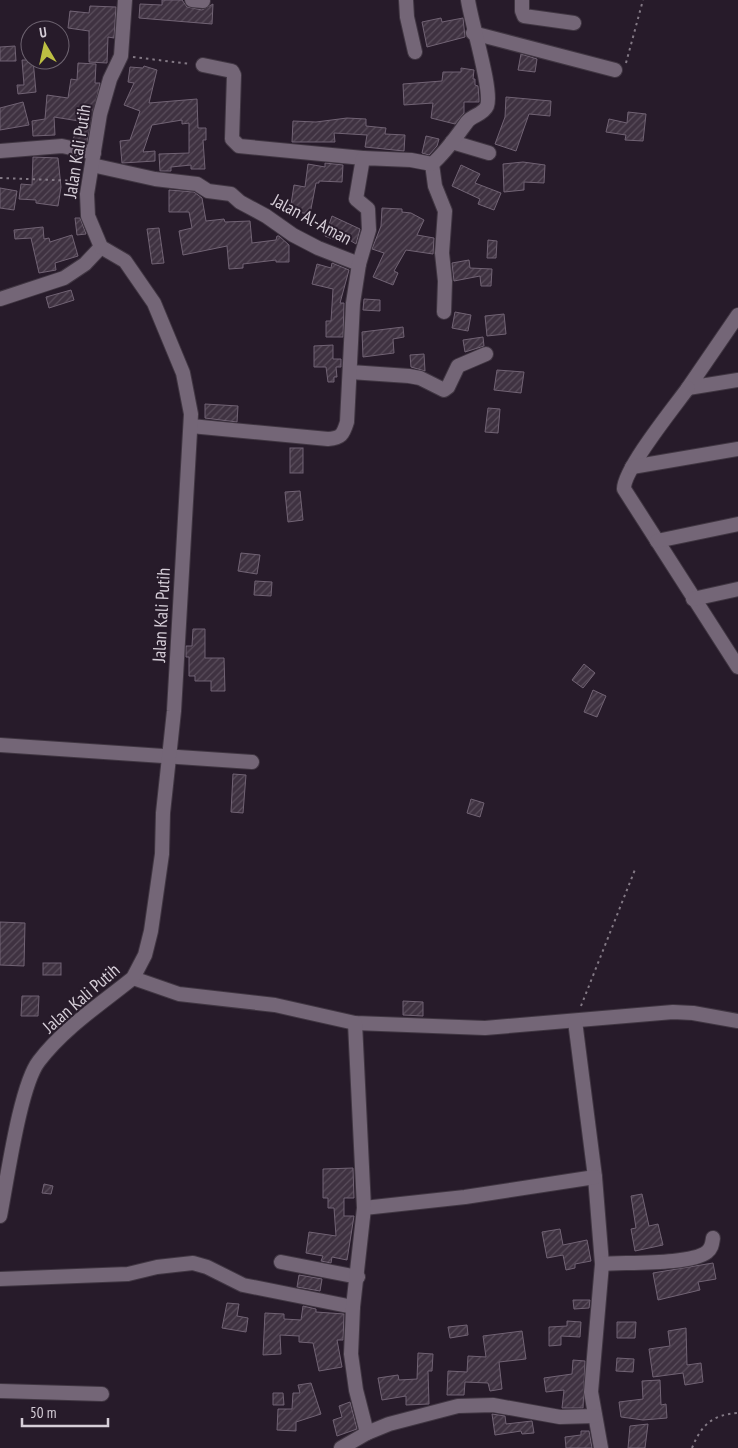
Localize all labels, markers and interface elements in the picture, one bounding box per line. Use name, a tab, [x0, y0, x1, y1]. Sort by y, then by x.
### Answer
north arrow	[20, 20, 70, 70]
text: U	[38, 23, 48, 42]
street label: Jalan Kali Putih	[58, 103, 96, 200]
street label: Jalan Al-Aman	[267, 188, 356, 250]
street label: Jalan Kali Putih	[147, 567, 175, 664]
street label: Jalan Kali Putih	[37, 958, 124, 1038]
scale bar	[22, 1396, 109, 1428]
text: 50 m	[30, 1403, 56, 1422]

